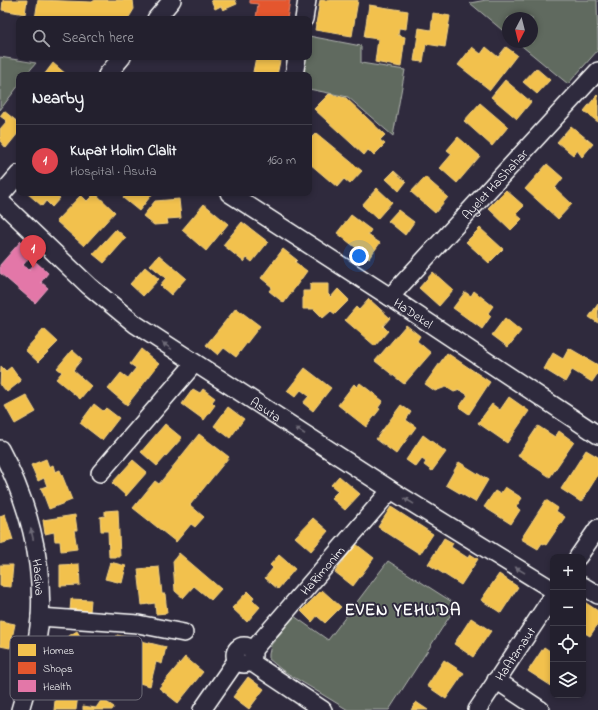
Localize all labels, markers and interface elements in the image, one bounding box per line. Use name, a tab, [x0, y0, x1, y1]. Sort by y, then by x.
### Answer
north arrow	[502, 12, 538, 48]
search box	[16, 16, 312, 60]
icon: search	[30, 27, 52, 49]
text: Search here	[62, 27, 134, 49]
text: Nearby	[32, 86, 84, 111]
text: Kupat Holim Clalit	[70, 140, 177, 162]
street label: Ayelet HaShahar	[458, 144, 534, 224]
text: 1	[43, 151, 47, 170]
text: 160 m	[267, 151, 296, 170]
text: Hospital · Asuta	[70, 162, 157, 181]
pin: 1	[20, 235, 46, 268]
your location	[349, 246, 369, 266]
street label: HaDekel	[389, 294, 436, 334]
one-way arrow	[162, 342, 172, 350]
street label: Asuta	[246, 393, 284, 427]
one-way arrow	[294, 428, 306, 435]
one-way arrow	[404, 498, 415, 505]
one-way arrow	[29, 528, 35, 540]
street label: HaRimonim	[296, 542, 350, 600]
map controls	[550, 554, 586, 698]
button: +	[550, 554, 586, 590]
street label: HaGiva	[26, 558, 49, 596]
one-way arrow	[515, 566, 525, 574]
button: −	[550, 590, 586, 626]
district label: EVEN YEHUDA	[345, 598, 462, 623]
street label: HaAtzmaut	[491, 623, 541, 685]
button: locate	[550, 626, 586, 662]
legend	[10, 636, 142, 700]
text: Homes	[43, 643, 75, 659]
text: Shops	[43, 661, 73, 677]
button: layers	[550, 662, 586, 698]
text: Health	[43, 679, 71, 695]

